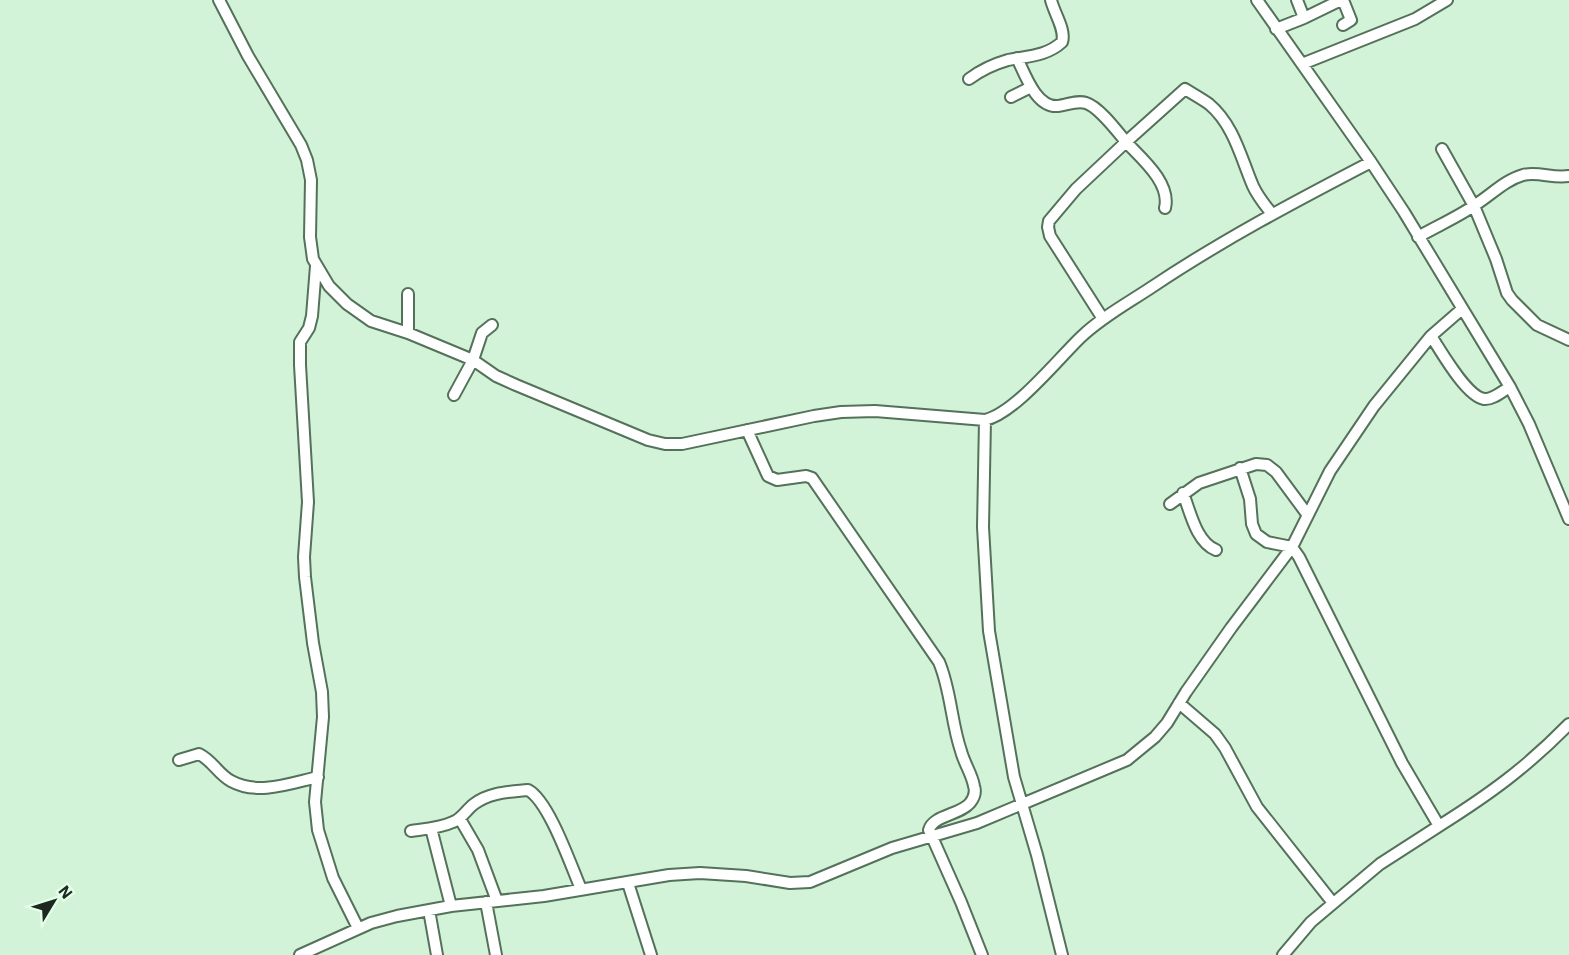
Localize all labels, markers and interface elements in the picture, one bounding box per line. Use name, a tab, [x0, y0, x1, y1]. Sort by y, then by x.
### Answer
north arrow	[24, 871, 84, 931]
text: N	[54, 881, 77, 902]

